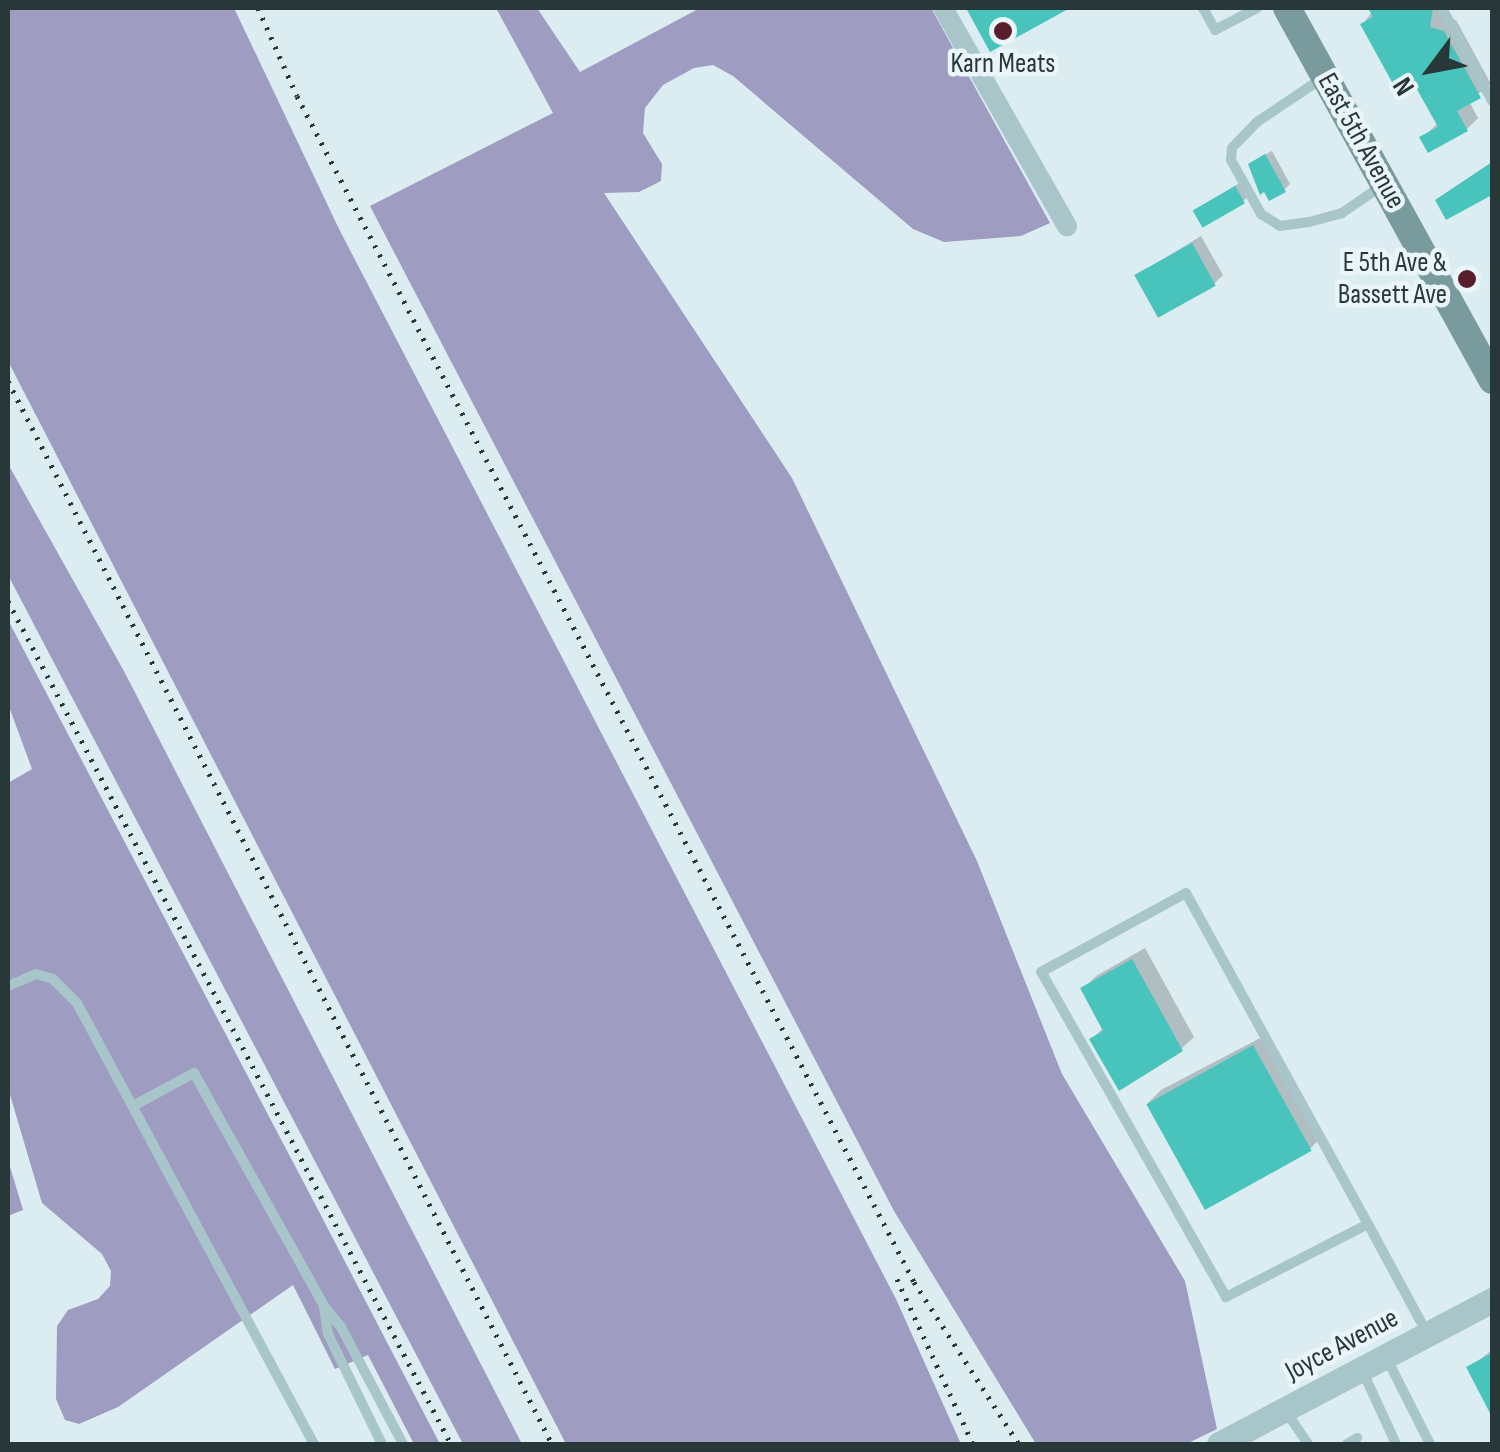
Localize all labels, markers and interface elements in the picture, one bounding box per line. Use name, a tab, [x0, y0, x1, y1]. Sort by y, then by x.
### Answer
marker: Karn Meats	[992, 20, 1014, 42]
north arrow	[1380, 20, 1480, 120]
place label: Karn Meats	[951, 47, 1055, 81]
street label: East 5th Avenue	[1310, 67, 1412, 215]
text: N	[1386, 71, 1422, 101]
place label: E 5th Ave & Bassett Ave	[1338, 246, 1447, 312]
marker: E 5th Ave & Bassett Ave	[1456, 268, 1478, 290]
street label: Joyce Avenue	[1280, 1301, 1404, 1389]

